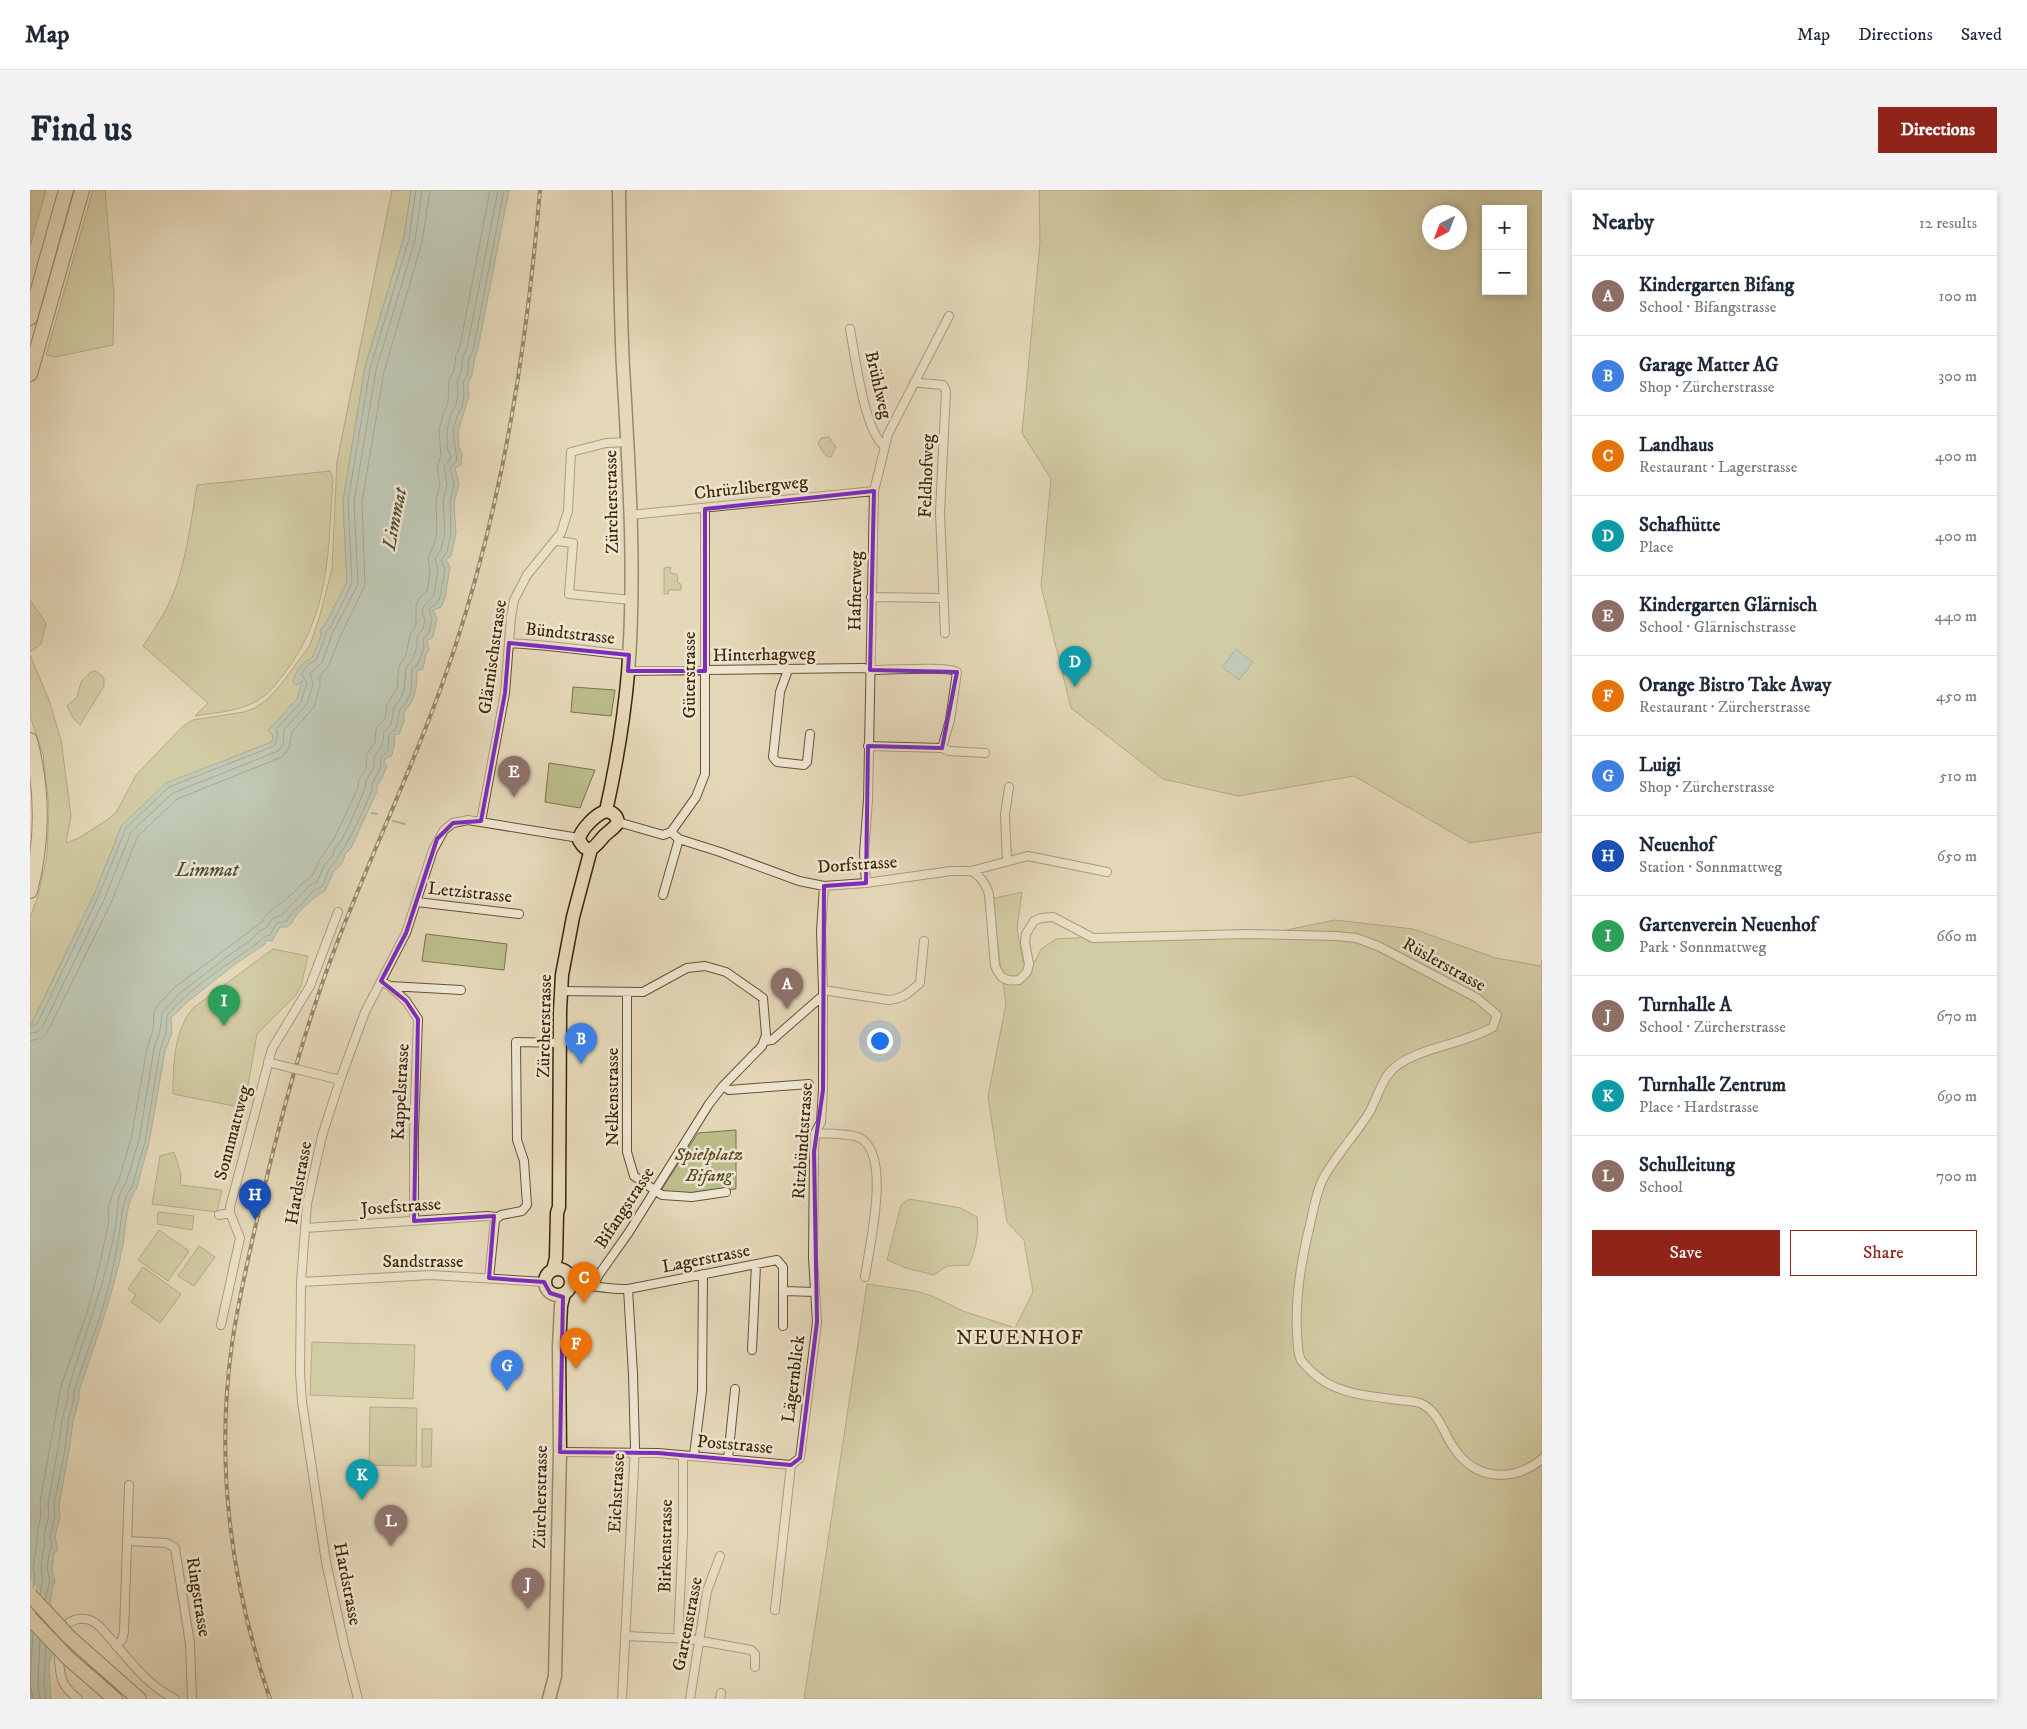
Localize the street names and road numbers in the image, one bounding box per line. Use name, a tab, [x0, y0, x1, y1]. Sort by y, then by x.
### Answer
street label: Brühlweg	[860, 349, 897, 421]
street label: Feldhofweg	[915, 433, 939, 518]
street label: Zürcherstrasse	[600, 450, 624, 554]
street label: Chrüzlibergweg	[693, 471, 809, 505]
street label: Hafnerweg	[844, 551, 868, 631]
street label: Glärnischstrasse	[474, 598, 512, 716]
street label: Bündtstrasse	[524, 618, 616, 650]
street label: Güterstrasse	[679, 632, 701, 718]
street label: Hinterhagweg	[712, 643, 816, 667]
street label: Dorfstrasse	[816, 851, 898, 879]
street label: Letzistrasse	[427, 878, 513, 908]
street label: Rüslerstrasse	[1399, 933, 1489, 997]
street label: Zürcherstrasse	[533, 974, 557, 1078]
street label: Kappelstrasse	[387, 1043, 415, 1141]
street label: Nelkenstrasse	[602, 1048, 624, 1146]
street label: Ritzbündtstrasse	[788, 1082, 818, 1200]
street label: Sonnmattweg	[210, 1083, 256, 1183]
street label: Hardstrasse	[281, 1140, 317, 1226]
street label: Bifangstrasse	[590, 1163, 660, 1253]
street label: Josefstrasse	[358, 1193, 442, 1221]
street label: Lagerstrasse	[660, 1240, 752, 1278]
street label: Sandstrasse	[382, 1251, 464, 1273]
street label: Lägernblick	[778, 1334, 810, 1424]
street label: Poststrasse	[696, 1431, 774, 1459]
street label: Zürcherstrasse	[529, 1445, 553, 1549]
street label: Eichstrasse	[604, 1452, 630, 1534]
street label: Birkenstrasse	[654, 1499, 678, 1593]
street label: Hardstrasse	[328, 1541, 366, 1627]
street label: Ringstrasse	[181, 1556, 215, 1638]
street label: Gartenstrasse	[668, 1575, 708, 1673]

